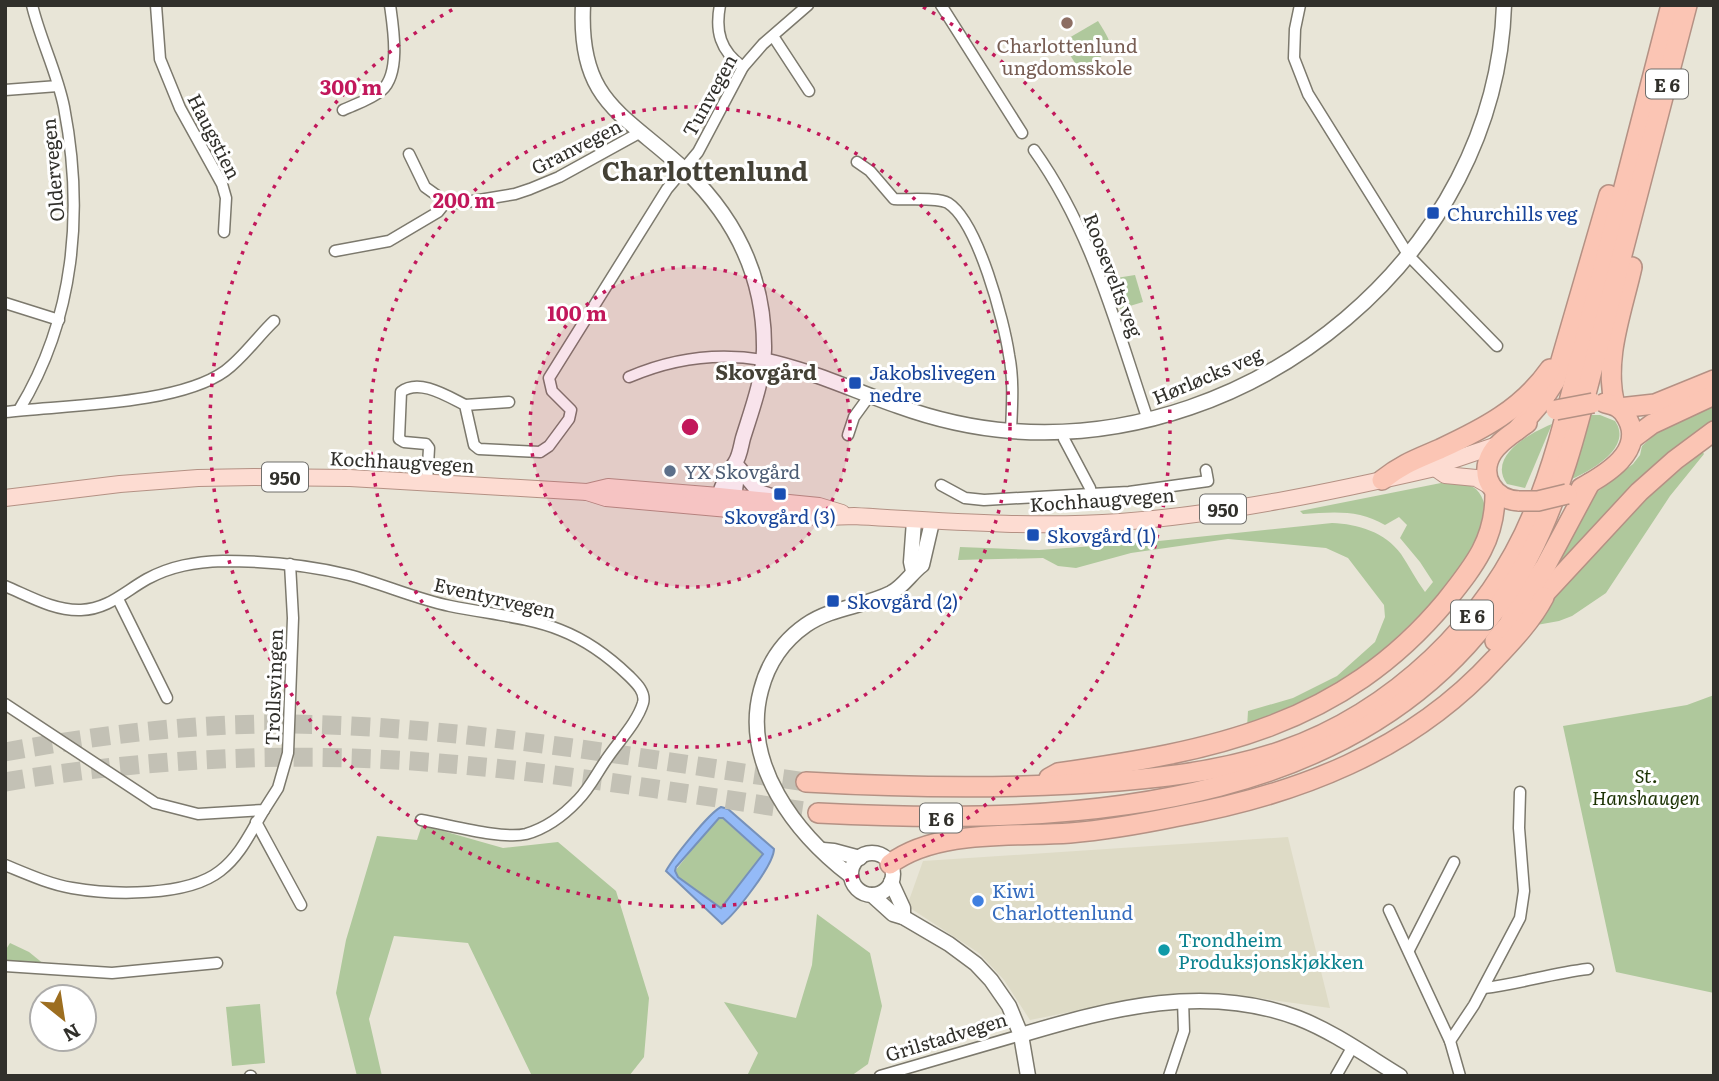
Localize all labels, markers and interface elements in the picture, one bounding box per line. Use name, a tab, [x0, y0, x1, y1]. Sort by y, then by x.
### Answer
marker: Charlottenlund ungdomsskole	[1059, 15, 1075, 31]
place label: Charlottenlund ungdomsskole	[996, 31, 1138, 81]
street label: Tunvegen	[675, 49, 743, 141]
text: 300 m	[320, 70, 382, 101]
road number: E 6	[1646, 70, 1688, 98]
street label: Haugstien	[181, 88, 249, 184]
street label: Granvegen	[526, 111, 626, 181]
street label: Oldervegen	[34, 117, 70, 223]
district label: Charlottenlund	[602, 150, 808, 189]
text: 200 m	[433, 183, 495, 214]
place label: Churchills veg	[1447, 199, 1578, 227]
marker: Churchills veg	[1425, 205, 1441, 221]
street label: Roosevelts veg	[1077, 209, 1151, 341]
text: 100 m	[547, 296, 607, 327]
street label: Hørløcks veg	[1148, 339, 1267, 411]
district label: Skovgård	[715, 355, 817, 386]
place label: Jakobslivegen nedre	[869, 358, 996, 408]
marker: Jakobslivegen nedre	[847, 375, 863, 391]
centre of rings	[678, 415, 702, 439]
street label: Kochhaugvegen	[329, 443, 475, 479]
place label: YX Skovgård	[684, 457, 801, 485]
road number: 950	[262, 462, 308, 491]
marker: YX Skovgård	[662, 463, 678, 479]
street label: Kochhaugvegen	[1029, 480, 1175, 518]
marker: Skovgård (3)	[772, 486, 788, 502]
road number: 950	[1200, 494, 1246, 524]
place label: Skovgård (3)	[724, 502, 836, 530]
place label: Skovgård (1)	[1047, 521, 1157, 549]
marker: Skovgård (1)	[1025, 527, 1041, 543]
street label: Eventyrvegen	[431, 569, 559, 625]
place label: Skovgård (2)	[847, 587, 958, 615]
marker: Skovgård (2)	[825, 593, 841, 609]
road number: E 6	[1451, 600, 1493, 630]
street label: Trollsvingen	[257, 628, 289, 746]
park label: St. Hanshaugen	[1592, 761, 1701, 811]
road number: E 6	[920, 804, 962, 832]
place label: Kiwi Charlottenlund	[992, 876, 1133, 926]
marker: Kiwi Charlottenlund	[970, 893, 986, 909]
place label: Trondheim Produksjonskjøkken	[1178, 925, 1364, 975]
marker: Trondheim Produksjonskjøkken	[1156, 942, 1172, 958]
north arrow	[28, 983, 98, 1053]
street label: Grilstadvegen	[882, 1004, 1010, 1068]
text: N	[58, 1017, 86, 1050]

